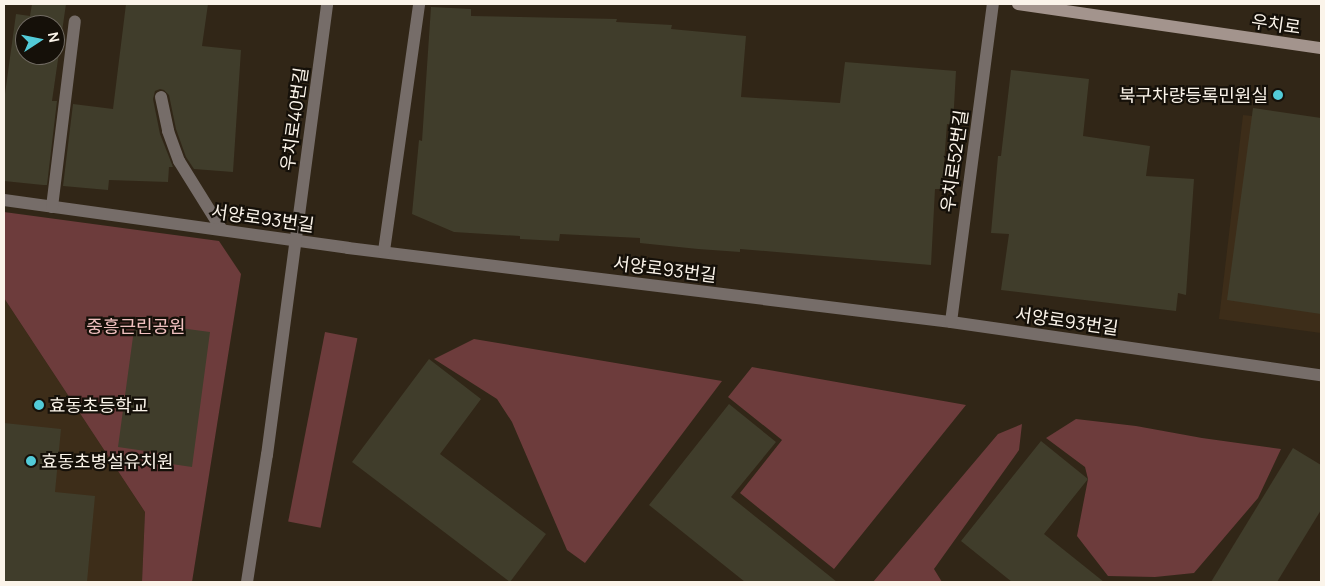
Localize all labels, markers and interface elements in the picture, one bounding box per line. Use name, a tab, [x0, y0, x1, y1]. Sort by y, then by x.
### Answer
street label: 우치로	[1250, 10, 1302, 38]
north arrow	[15, 15, 65, 65]
text: N	[44, 30, 65, 44]
street label: 우치로40번길	[276, 66, 312, 172]
place label: 북구차량등록민원실	[1119, 84, 1268, 106]
marker: 북구차량등록민원실	[1272, 89, 1284, 101]
street label: 우치로52번길	[936, 109, 972, 213]
street label: 서양로93번길	[210, 200, 316, 236]
street label: 서양로93번길	[612, 252, 718, 286]
street label: 서양로93번길	[1014, 303, 1120, 339]
park label: 중흥근린공원	[86, 315, 186, 337]
place label: 효동초등학교	[49, 394, 148, 416]
marker: 효동초등학교	[33, 399, 45, 411]
place label: 효동초병설유치원	[41, 450, 173, 472]
marker: 효동초병설유치원	[25, 455, 37, 467]

